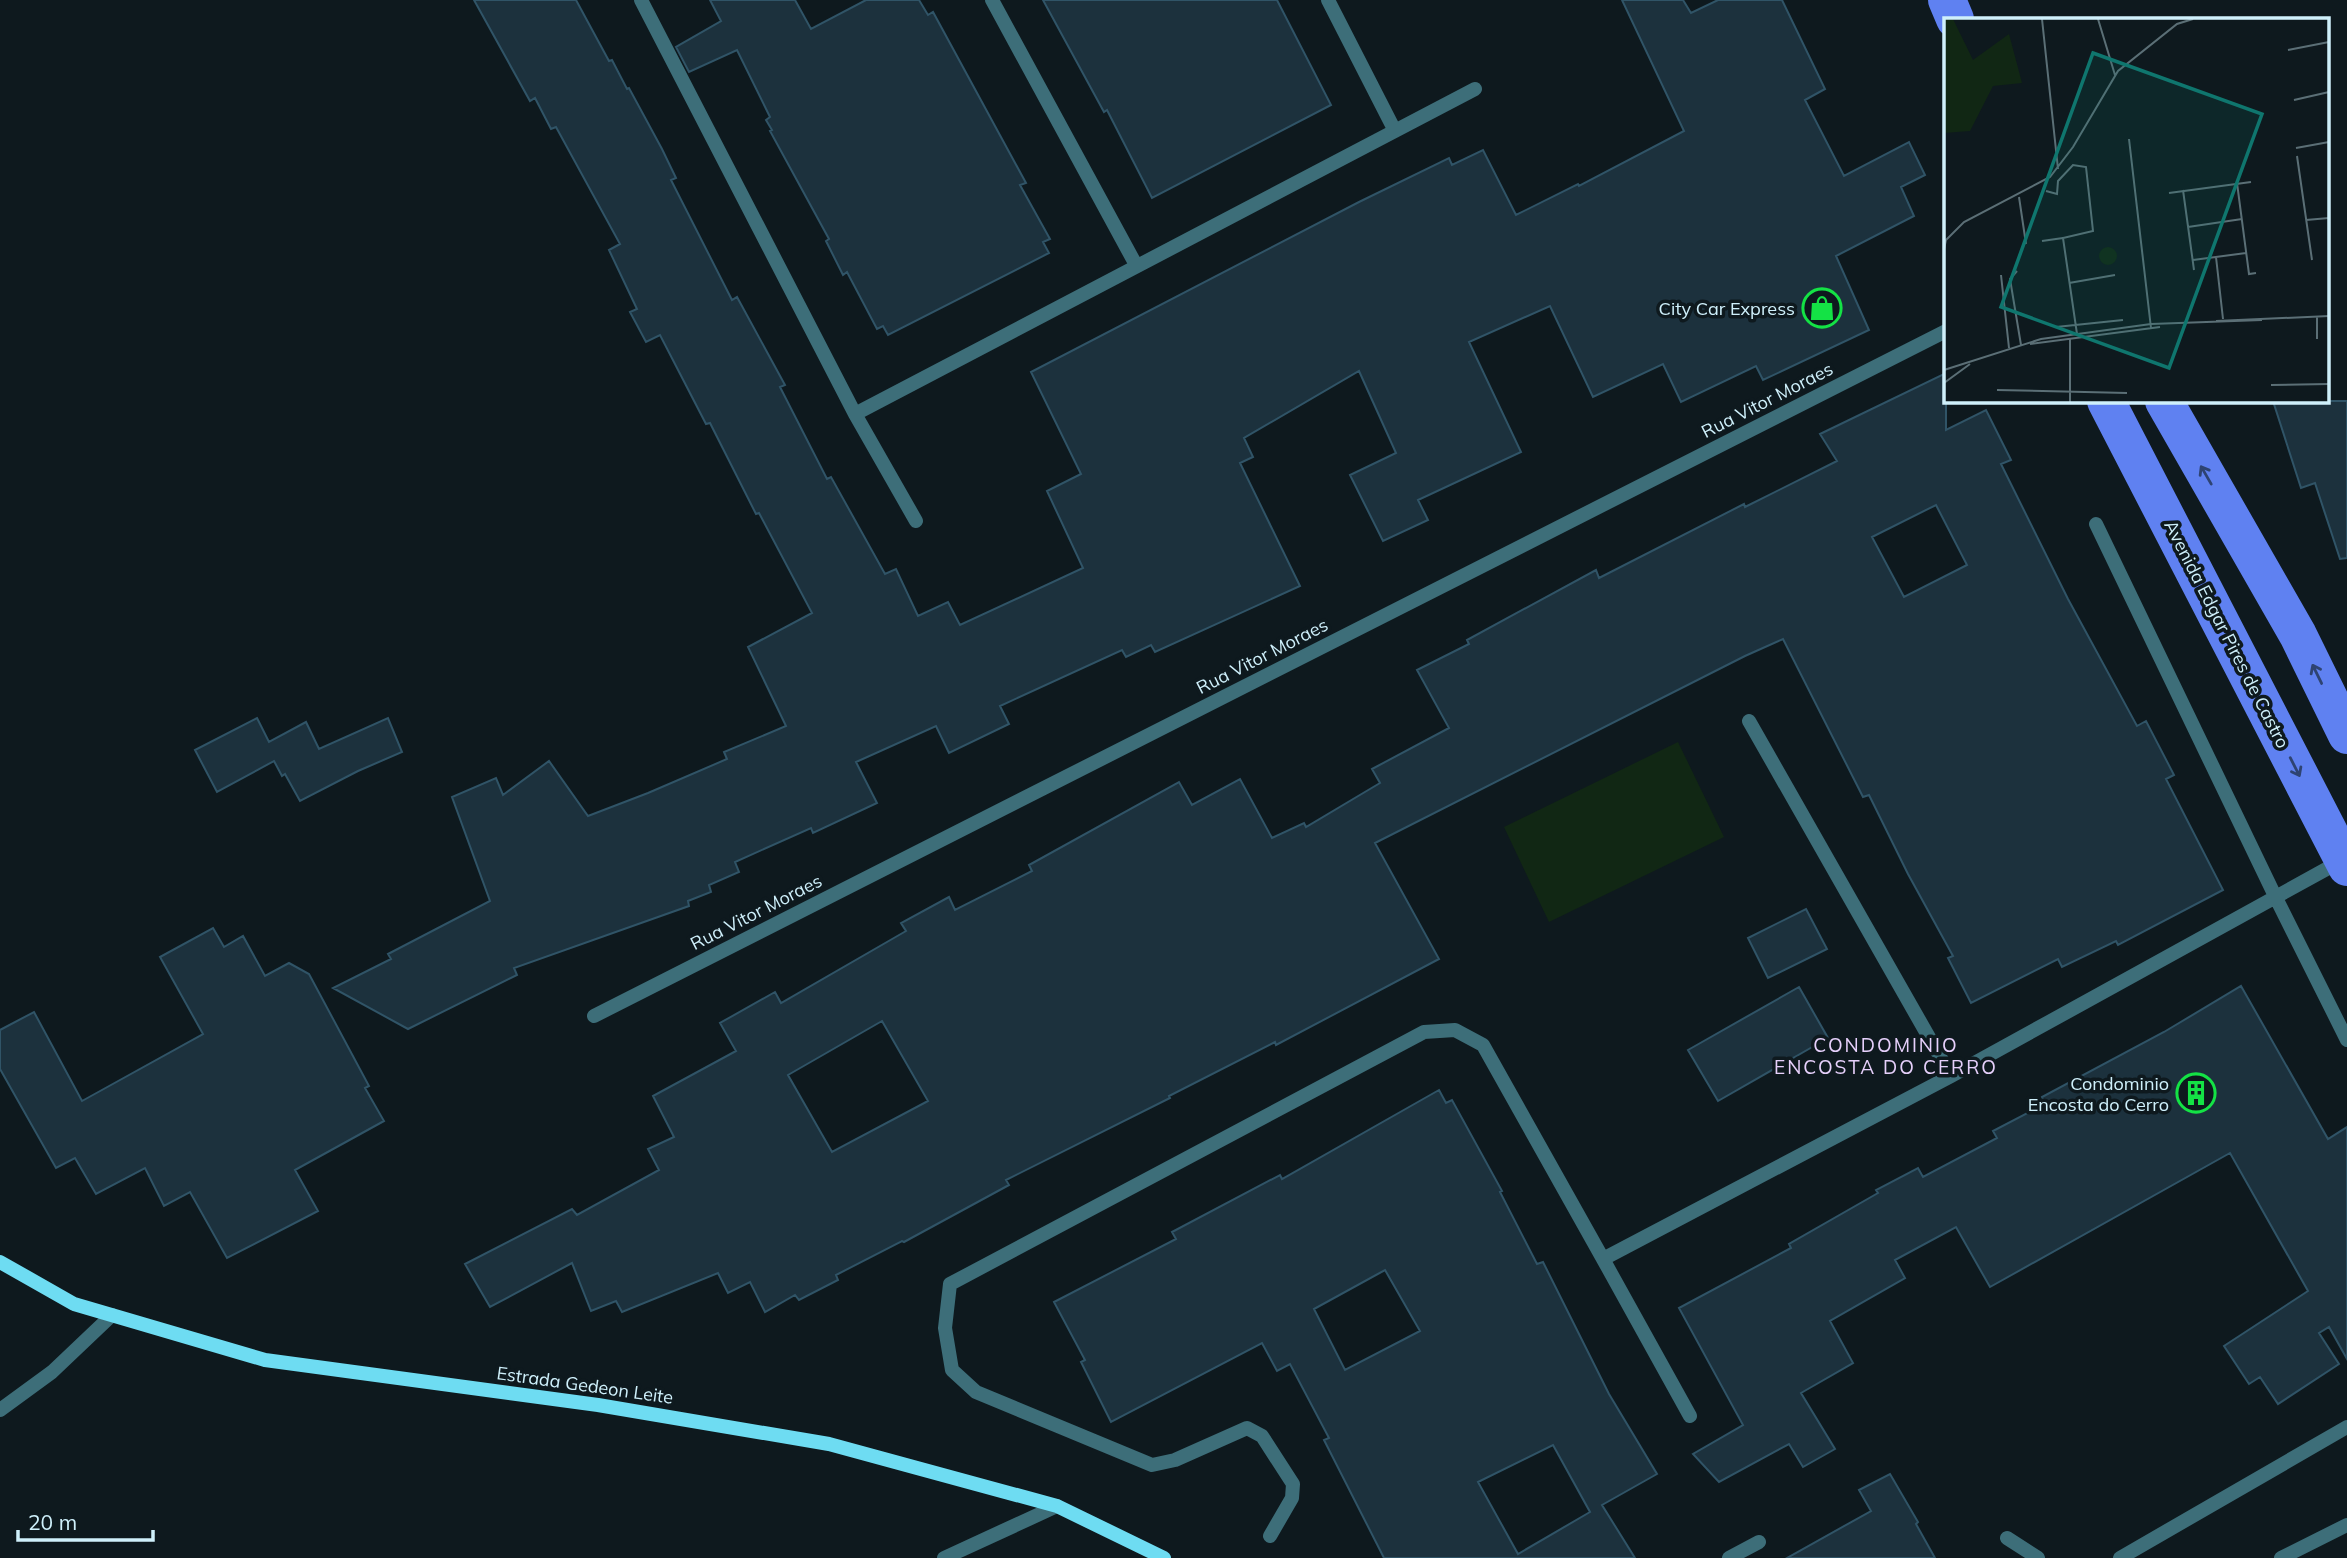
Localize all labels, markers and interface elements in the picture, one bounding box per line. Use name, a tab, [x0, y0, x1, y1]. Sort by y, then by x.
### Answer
inset map	[1944, 18, 2330, 402]
shop icon: City Car Express	[1801, 287, 1843, 329]
place label: City Car Express	[1659, 297, 1795, 320]
street label: Rua Vitor Moraes	[1697, 357, 1837, 443]
one-way arrow	[2199, 465, 2212, 486]
street label: Avenida Edgar Pires de Castro	[2159, 516, 2295, 752]
street label: Rua Vitor Moraes	[1192, 613, 1332, 699]
one-way arrow	[2309, 664, 2323, 685]
one-way arrow	[2289, 756, 2303, 777]
street label: Rua Vitor Moraes	[686, 869, 826, 955]
district label: CONDOMINIO ENCOSTA DO CERRO	[1774, 1033, 1998, 1079]
place label: Condominio Encosta do Cerro	[2028, 1072, 2169, 1116]
building icon: Condominio Encosta do Cerro	[2175, 1072, 2217, 1114]
street label: Estrada Gedeon Leite	[495, 1361, 675, 1409]
scale bar	[18, 1498, 152, 1542]
text: 20 m	[28, 1509, 77, 1535]

